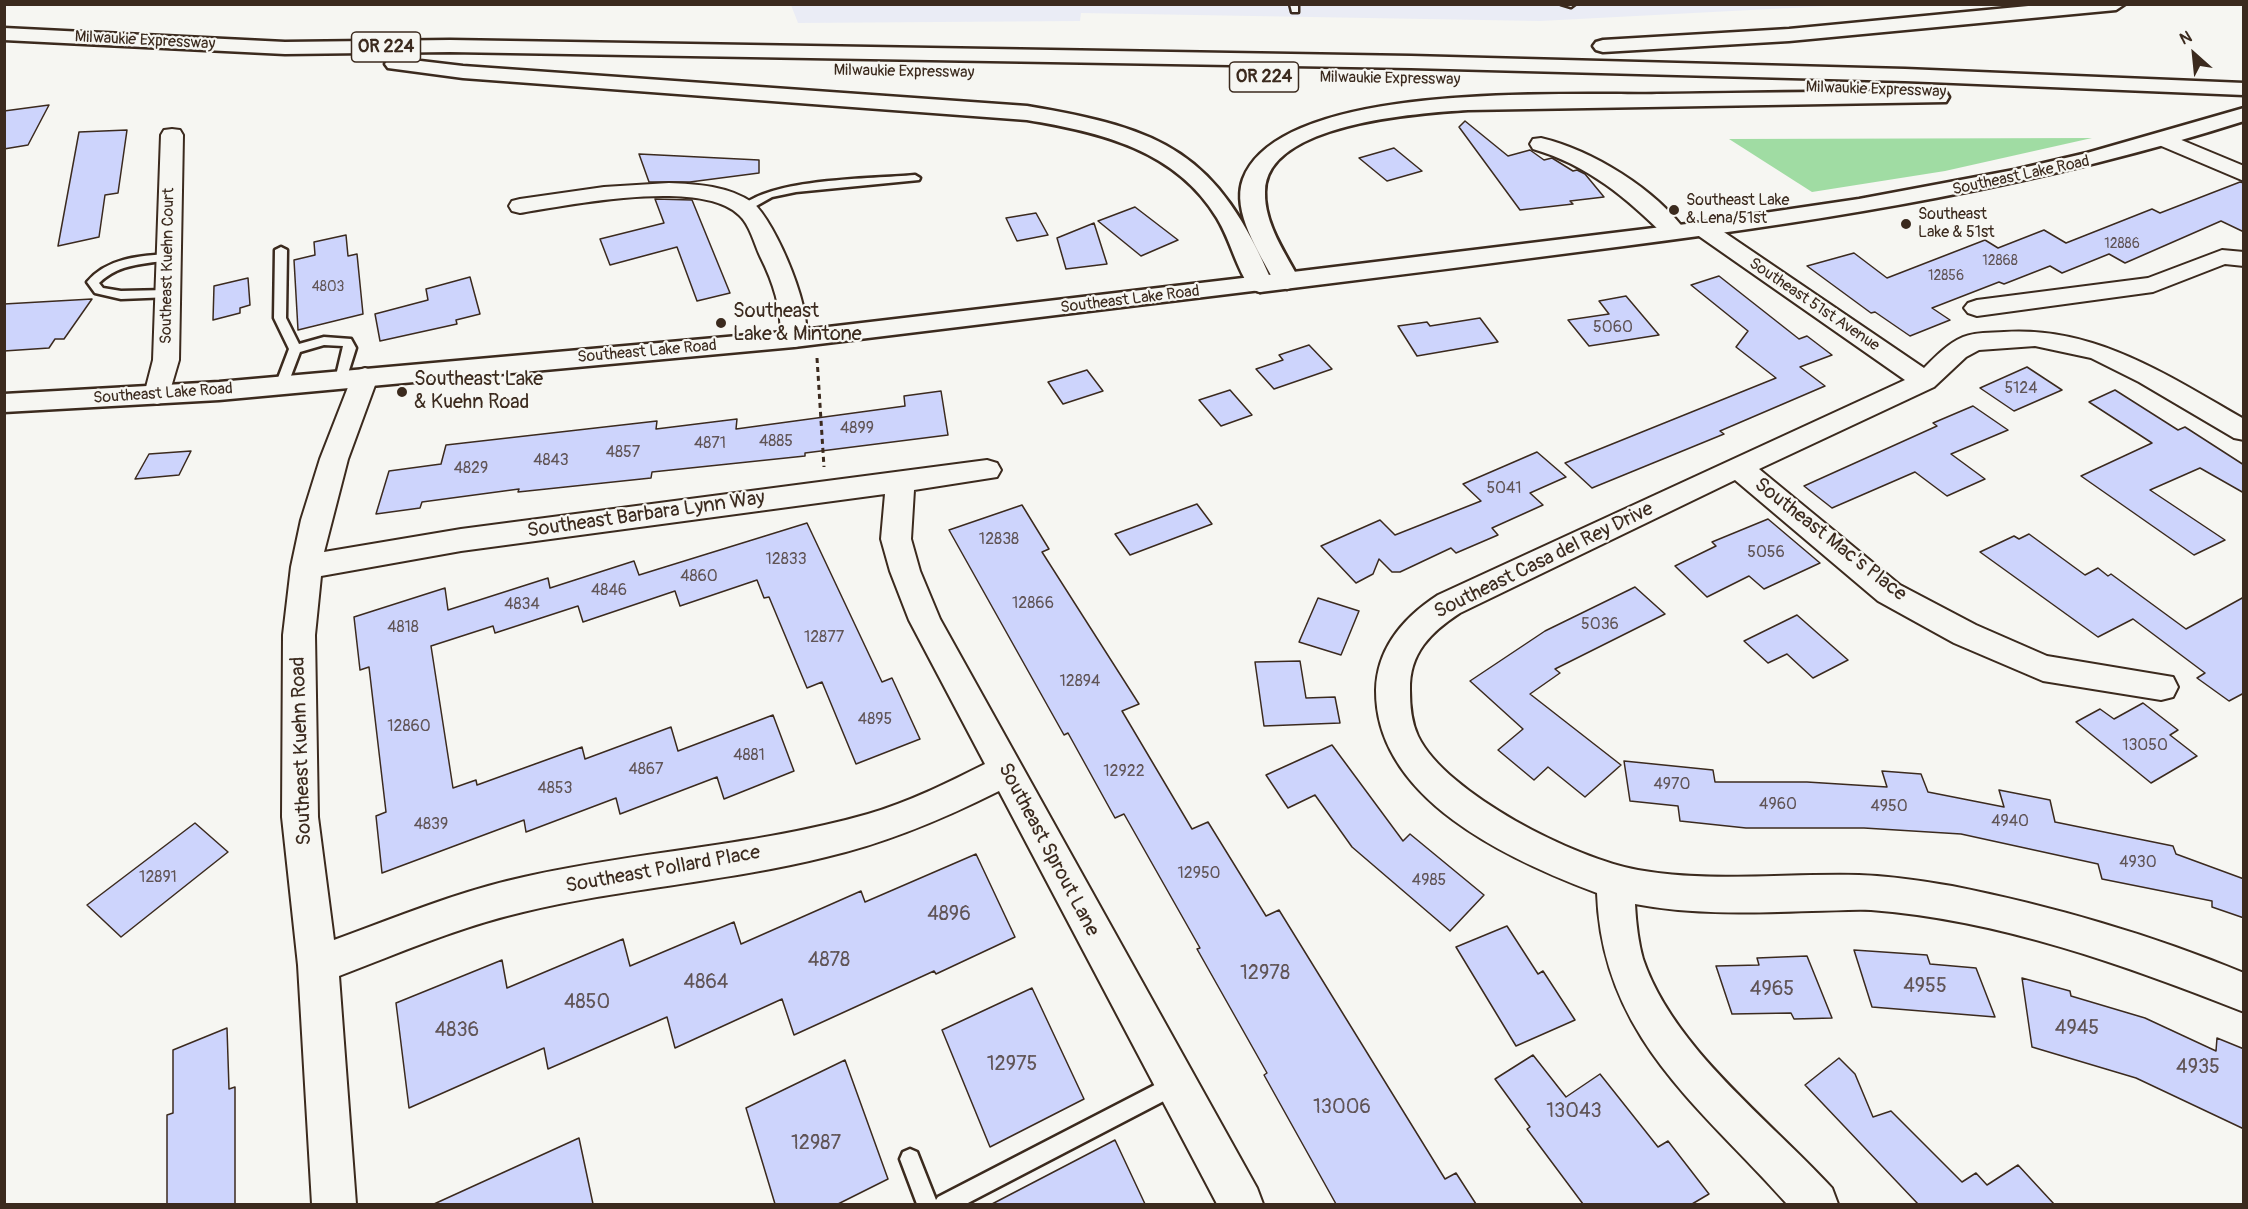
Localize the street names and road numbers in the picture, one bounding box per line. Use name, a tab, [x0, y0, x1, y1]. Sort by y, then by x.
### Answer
street label: Milwaukie Expressway	[74, 28, 216, 54]
road number: OR 224	[352, 32, 420, 62]
street label: Milwaukie Expressway	[833, 61, 975, 83]
road number: OR 224	[1230, 62, 1298, 92]
street label: Milwaukie Expressway	[1319, 68, 1461, 90]
street label: Milwaukie Expressway	[1805, 78, 1947, 102]
street label: Southeast Lake Road	[1951, 152, 2091, 200]
street label: Southeast Kuehn Court	[157, 188, 179, 344]
street label: Southeast 51st Avenue	[1745, 254, 1883, 356]
street label: Southeast Lake Road	[1059, 282, 1201, 318]
street label: Southeast Lake Road	[576, 336, 718, 368]
street label: Southeast Lake Road	[93, 380, 233, 408]
street label: Southeast Mac's Place	[1749, 473, 1911, 607]
street label: Southeast Barbara Lynn Way	[526, 486, 766, 544]
street label: Southeast Casa del Rey Drive	[1431, 497, 1657, 625]
street label: Southeast Kuehn Road	[287, 656, 317, 846]
street label: Southeast Sprout Lane	[992, 759, 1104, 941]
street label: Southeast Pollard Place	[564, 841, 762, 899]

